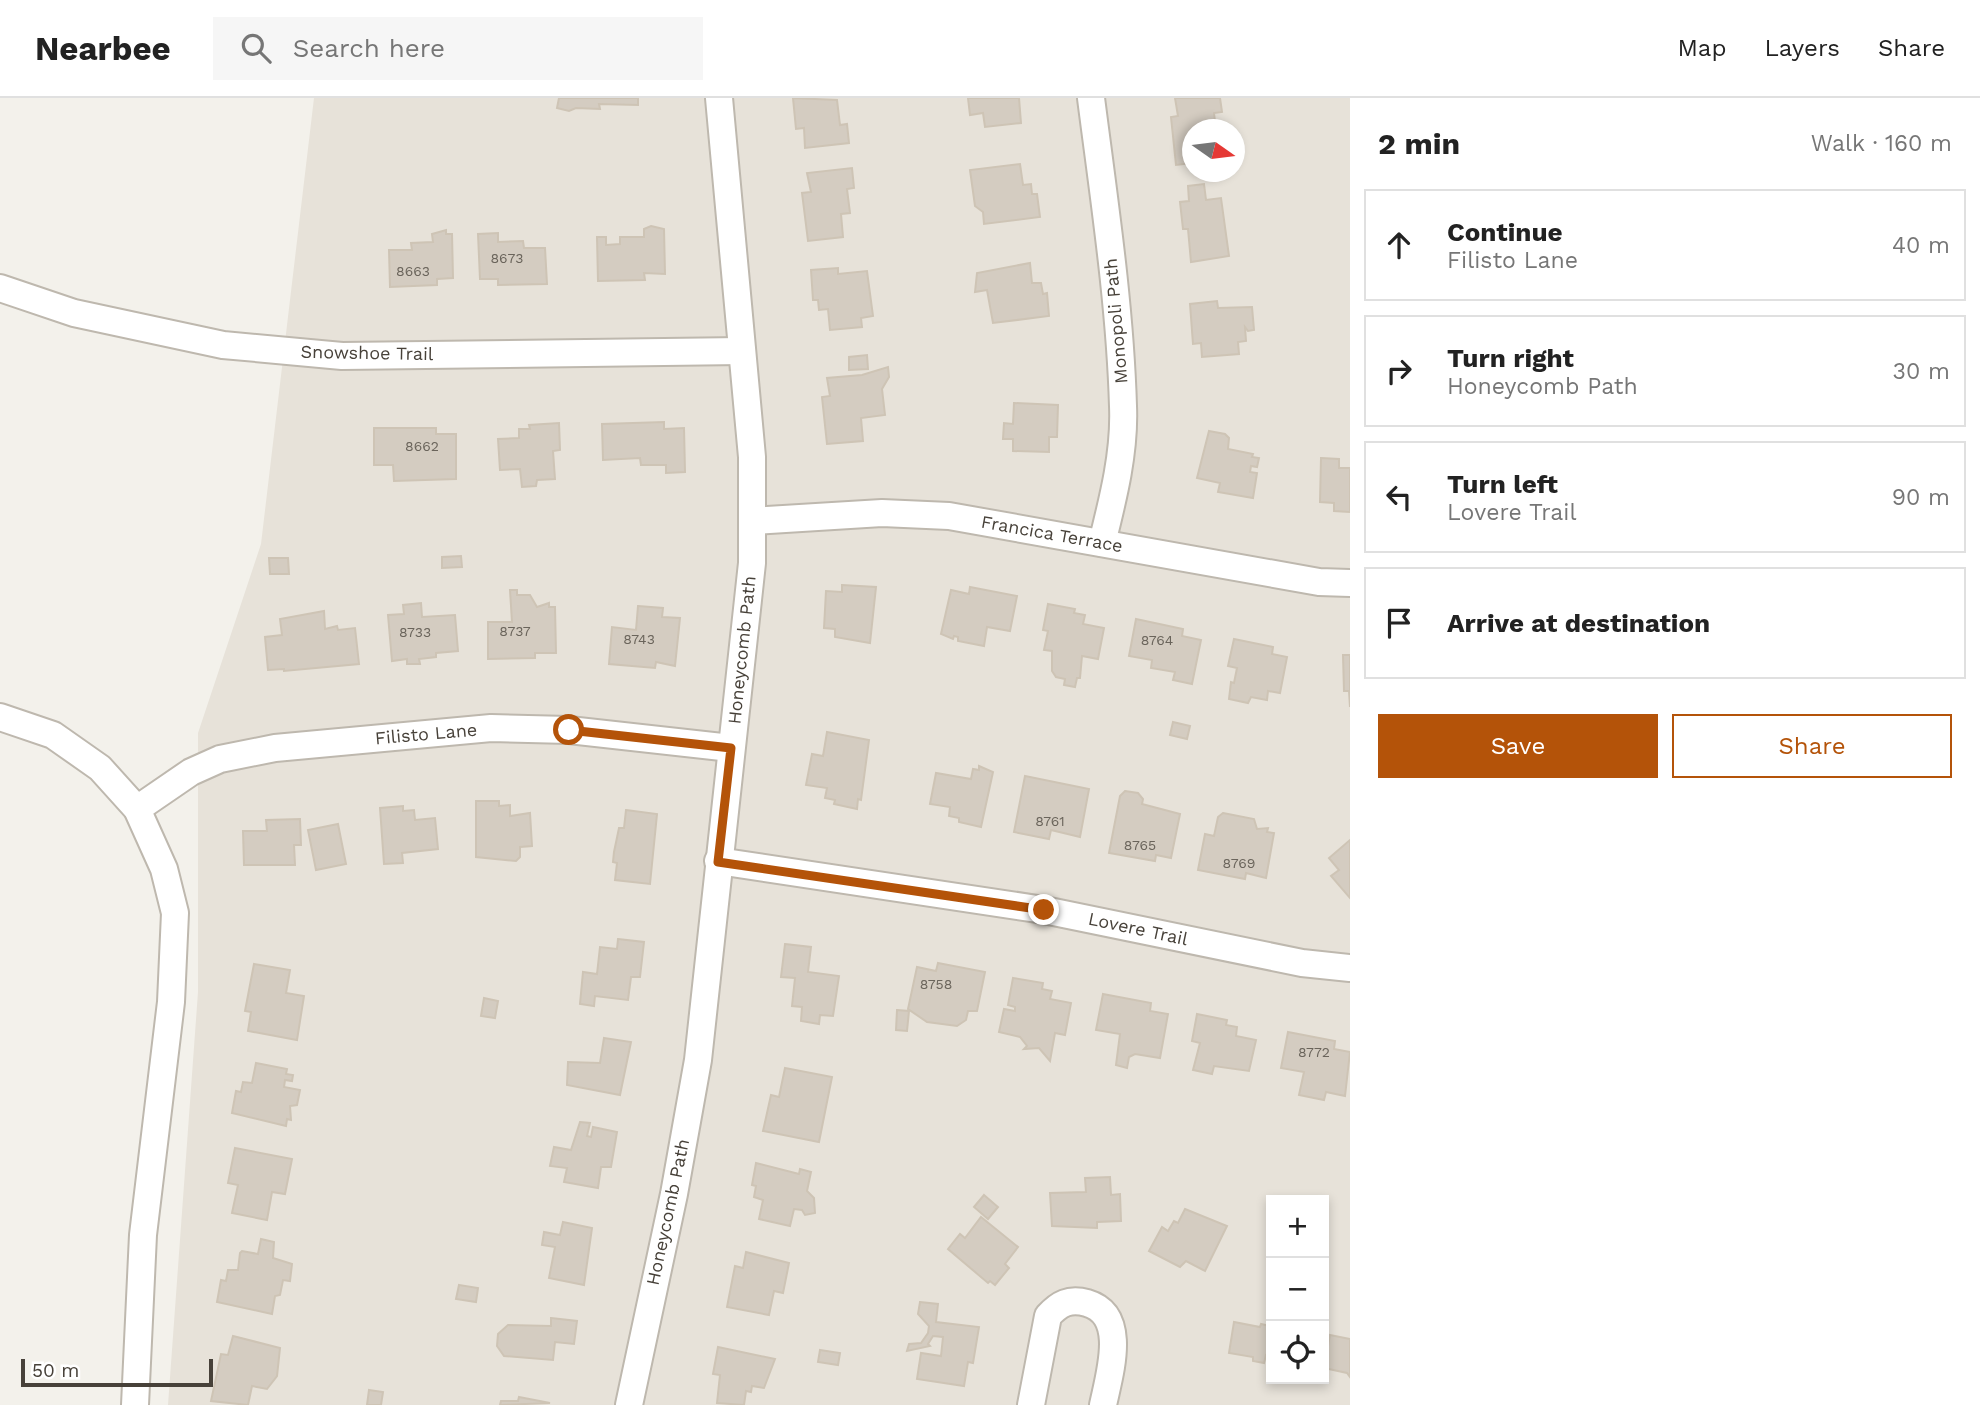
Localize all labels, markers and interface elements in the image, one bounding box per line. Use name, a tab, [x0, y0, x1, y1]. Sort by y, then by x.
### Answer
search box	[213, 17, 703, 80]
text: Nearbee	[35, 29, 171, 68]
icon: search	[237, 29, 275, 67]
text: Search here	[293, 33, 445, 63]
text: Map	[1678, 34, 1726, 62]
text: Layers	[1764, 34, 1840, 62]
text: Share	[1878, 34, 1945, 62]
north arrow	[1182, 119, 1245, 182]
text: 2 min	[1378, 126, 1460, 161]
text: Walk · 160 m	[1811, 130, 1952, 157]
text: Continue	[1447, 217, 1563, 247]
icon: ahead	[1380, 226, 1418, 264]
text: 40 m	[1892, 232, 1950, 259]
text: Filisto Lane	[1447, 247, 1578, 274]
house number: 8673	[490, 250, 524, 266]
street label: Monopoli Path	[1100, 257, 1131, 385]
house number: 8663	[396, 263, 430, 279]
street label: Snowshoe Trail	[301, 341, 434, 364]
text: Turn right	[1447, 343, 1574, 373]
icon: right	[1380, 352, 1418, 390]
text: 30 m	[1893, 358, 1950, 385]
text: Honeycomb Path	[1447, 373, 1638, 400]
house number: 8662	[405, 438, 439, 454]
text: Turn left	[1447, 469, 1558, 499]
icon: left	[1380, 478, 1418, 516]
text: 90 m	[1892, 484, 1950, 511]
text: Lovere Trail	[1447, 499, 1577, 526]
street label: Francica Terrace	[980, 511, 1125, 556]
street label: Honeycomb Path	[723, 575, 760, 725]
icon: arrive	[1380, 604, 1418, 642]
text: Arrive at destination	[1447, 608, 1710, 638]
house number: 8737	[499, 623, 531, 639]
house number: 8733	[399, 624, 431, 640]
house number: 8743	[623, 631, 655, 647]
house number: 8764	[1141, 632, 1173, 648]
route start	[553, 714, 584, 745]
button: Save	[1378, 714, 1658, 778]
button: Share	[1672, 714, 1952, 778]
street label: Filisto Lane	[374, 719, 478, 748]
house number: 8761	[1035, 813, 1065, 829]
house number: 8765	[1124, 837, 1156, 853]
house number: 8769	[1223, 855, 1255, 871]
route end	[1028, 894, 1059, 925]
street label: Lovere Trail	[1086, 908, 1190, 949]
house number: 8758	[920, 976, 952, 992]
house number: 8772	[1298, 1044, 1330, 1060]
street label: Honeycomb Path	[642, 1137, 693, 1287]
map controls	[1266, 1195, 1329, 1384]
button: +	[1266, 1195, 1329, 1258]
button: −	[1266, 1258, 1329, 1321]
button: locate	[1266, 1321, 1329, 1384]
scale bar	[21, 1356, 214, 1388]
text: 50 m	[32, 1359, 79, 1382]

